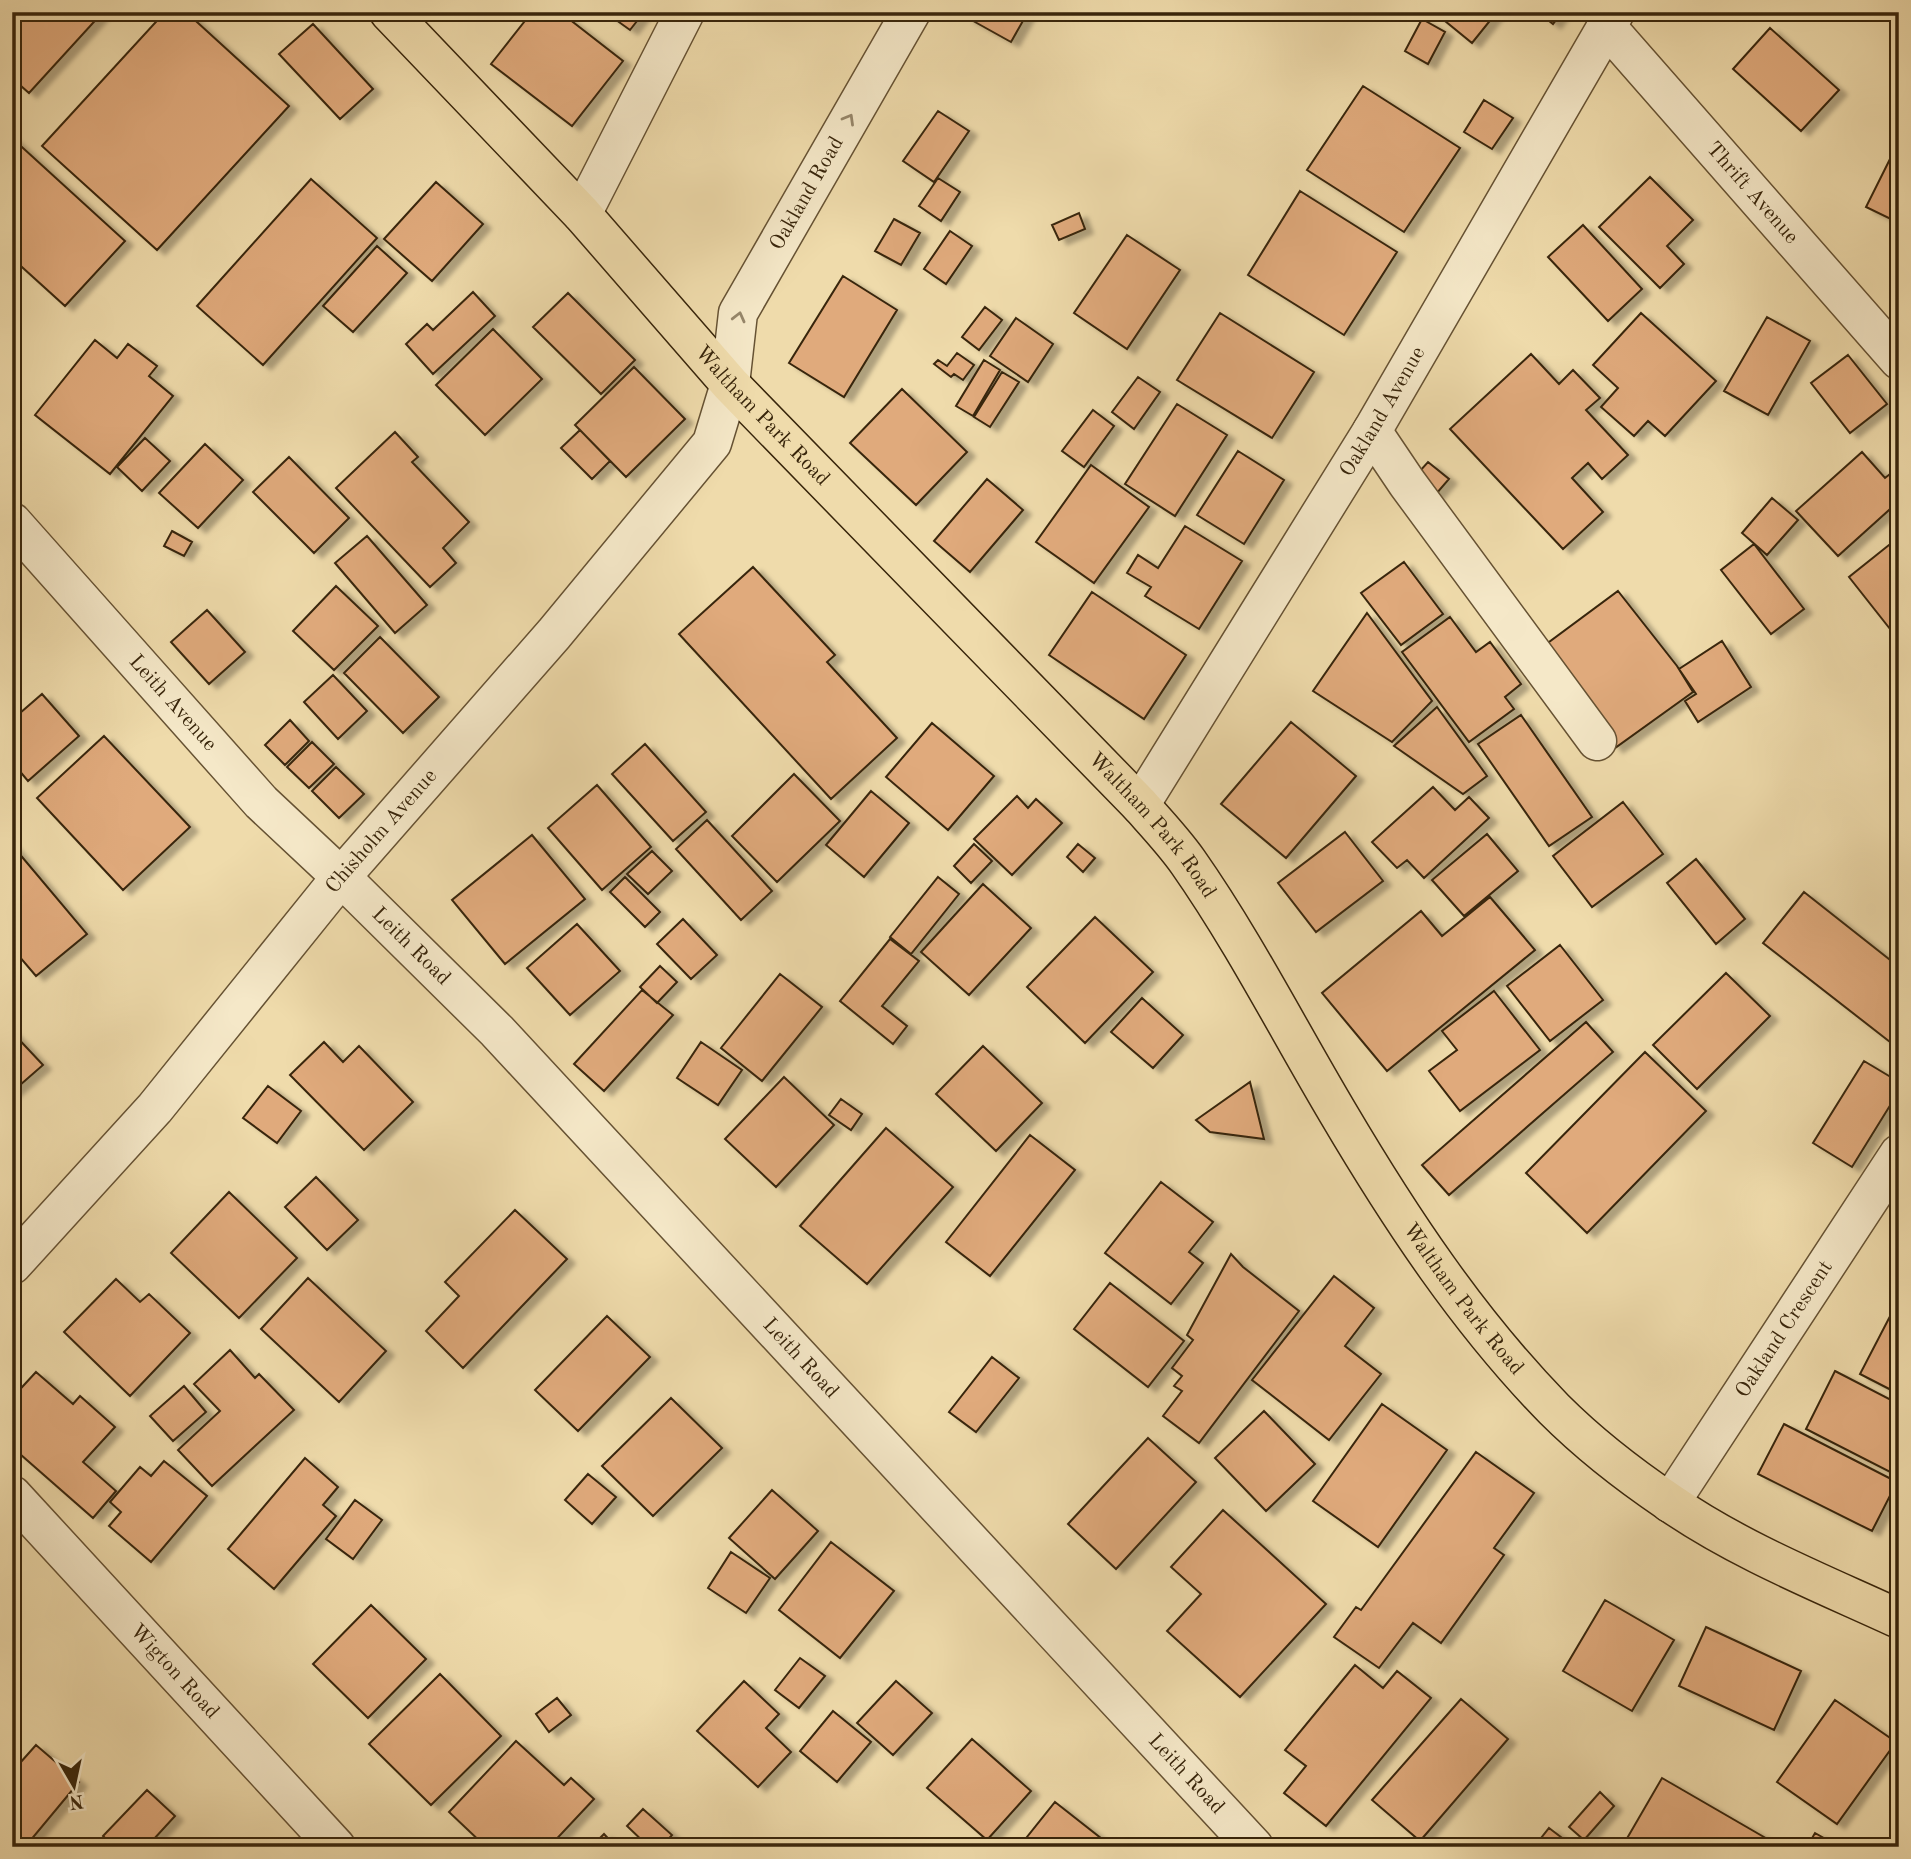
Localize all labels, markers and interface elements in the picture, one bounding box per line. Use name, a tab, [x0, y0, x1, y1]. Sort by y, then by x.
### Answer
one-way arrow	[841, 113, 854, 126]
street label: Oakland Road	[766, 133, 847, 254]
street label: Thrift Avenue	[1702, 138, 1802, 248]
one-way arrow	[731, 311, 745, 323]
street label: Waltham Park Road	[691, 342, 833, 490]
street label: Oakland Avenue	[1336, 343, 1429, 480]
street label: Leith Avenue	[125, 651, 221, 755]
street label: Waltham Park Road	[1085, 748, 1220, 902]
street label: Chisholm Avenue	[322, 765, 441, 897]
street label: Leith Road	[368, 903, 455, 989]
street label: Waltham Park Road	[1399, 1219, 1527, 1379]
street label: Oakland Crescent	[1732, 1257, 1837, 1401]
street label: Leith Road	[759, 1314, 843, 1402]
street label: Wigton Road	[126, 1620, 223, 1723]
street label: Leith Road	[1144, 1730, 1228, 1818]
north arrow	[38, 1750, 108, 1820]
text: N	[67, 1790, 85, 1811]

